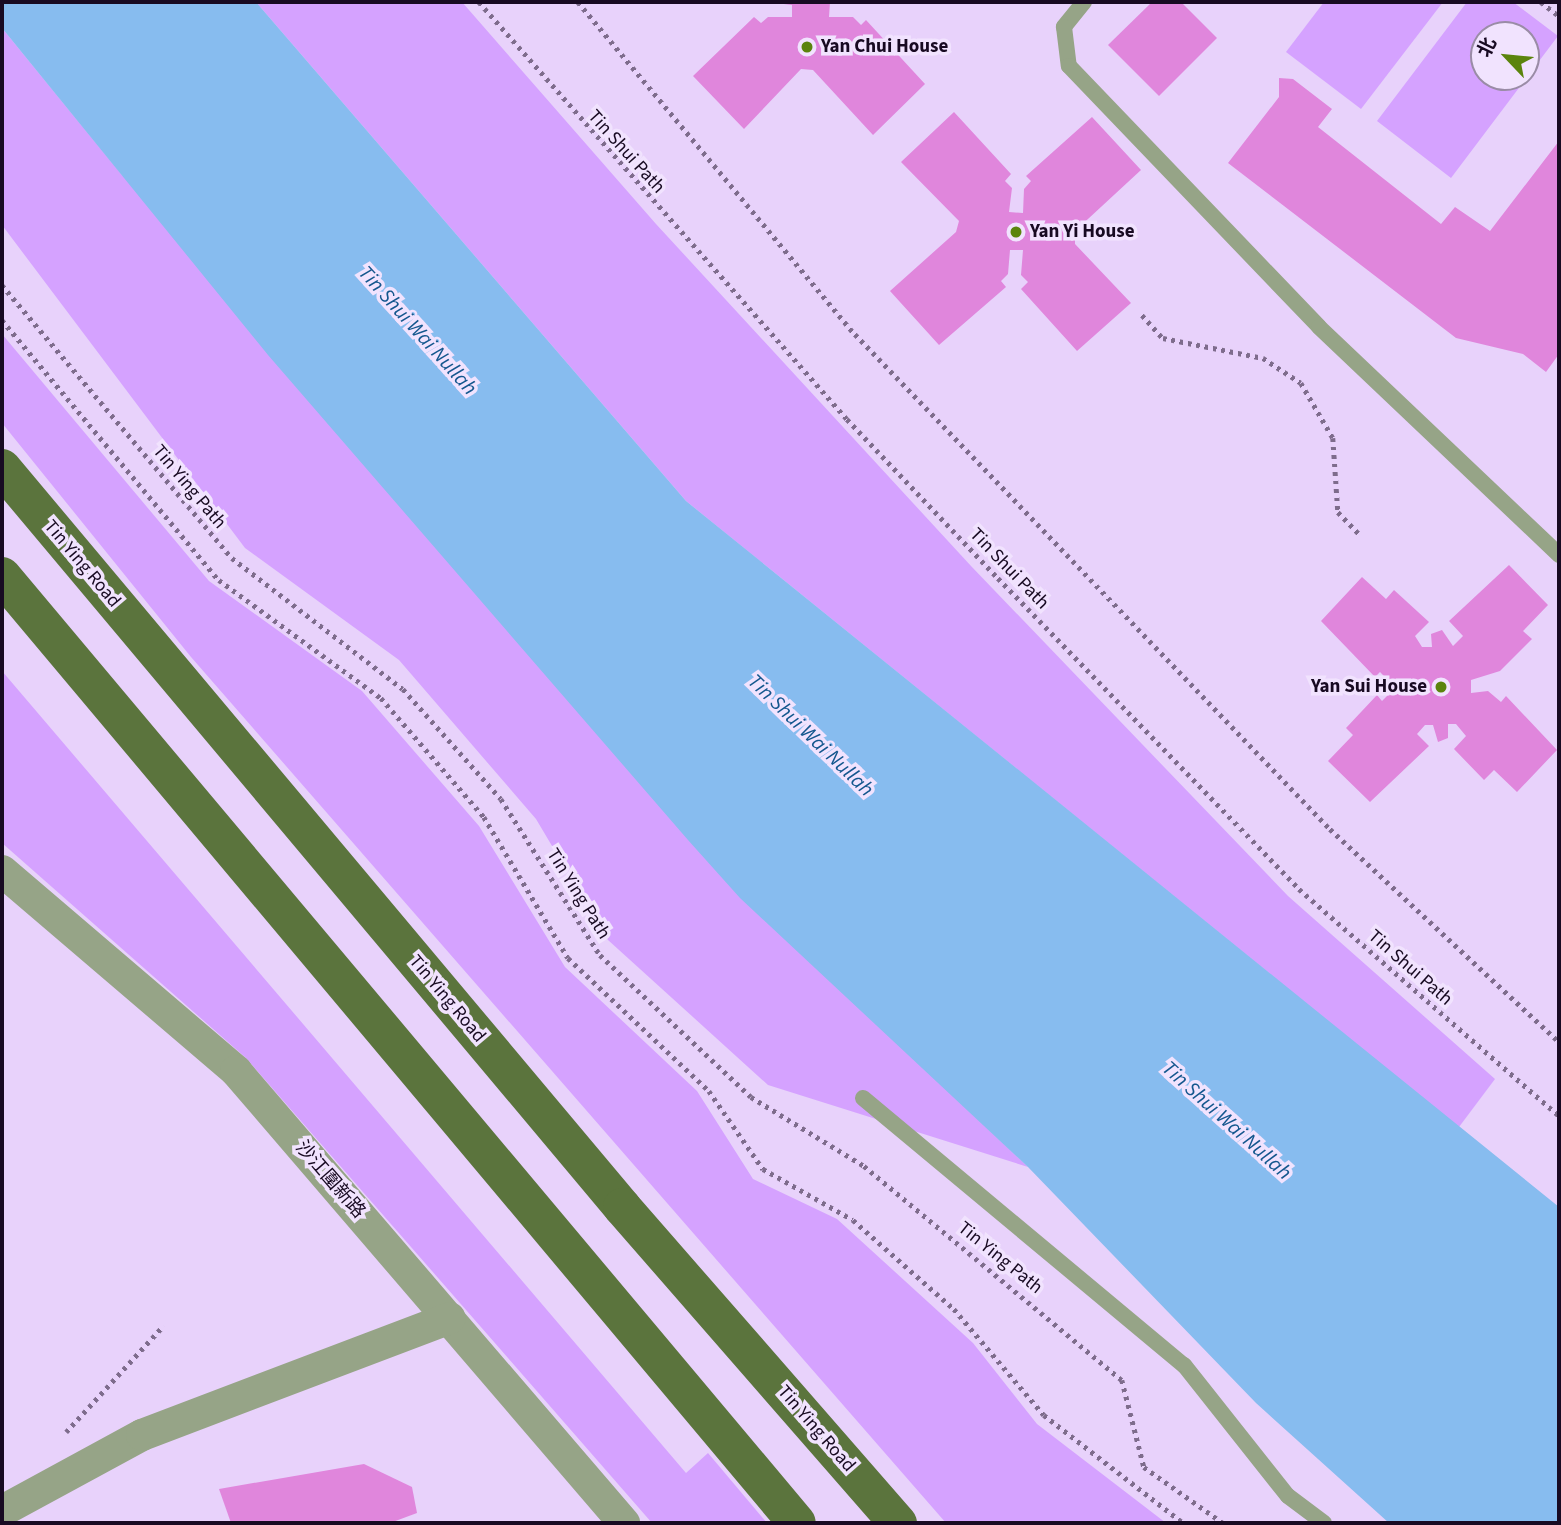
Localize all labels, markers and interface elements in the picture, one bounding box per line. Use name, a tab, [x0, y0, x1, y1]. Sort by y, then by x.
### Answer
north arrow	[1470, 21, 1540, 91]
text: 北	[1471, 33, 1504, 62]
place label: Yan Chui House	[821, 36, 948, 58]
marker: Yan Chui House	[799, 39, 815, 55]
street label: Tin Shui Path	[583, 106, 669, 198]
place label: Yan Yi House	[1030, 221, 1135, 243]
marker: Yan Yi House	[1008, 224, 1024, 240]
water label: Tin Shui Wai Nullah	[353, 260, 483, 400]
street label: Tin Ying Path	[147, 440, 231, 534]
street label: Tin Ying Road	[39, 516, 125, 612]
street label: Tin Shui Path	[965, 524, 1053, 614]
water label: Tin Shui Wai Nullah	[743, 668, 879, 802]
place label: Yan Sui House	[1311, 676, 1427, 698]
marker: Yan Sui House	[1433, 679, 1449, 695]
street label: Tin Ying Path	[541, 844, 615, 944]
street label: Tin Shui Path	[1363, 925, 1457, 1011]
street label: Tin Ying Road	[404, 951, 490, 1047]
water label: Tin Shui Wai Nullah	[1157, 1055, 1297, 1185]
street label: 沙江圍新路	[290, 1137, 370, 1223]
street label: Tin Ying Path	[953, 1217, 1047, 1299]
street label: Tin Ying Road	[772, 1381, 860, 1477]

